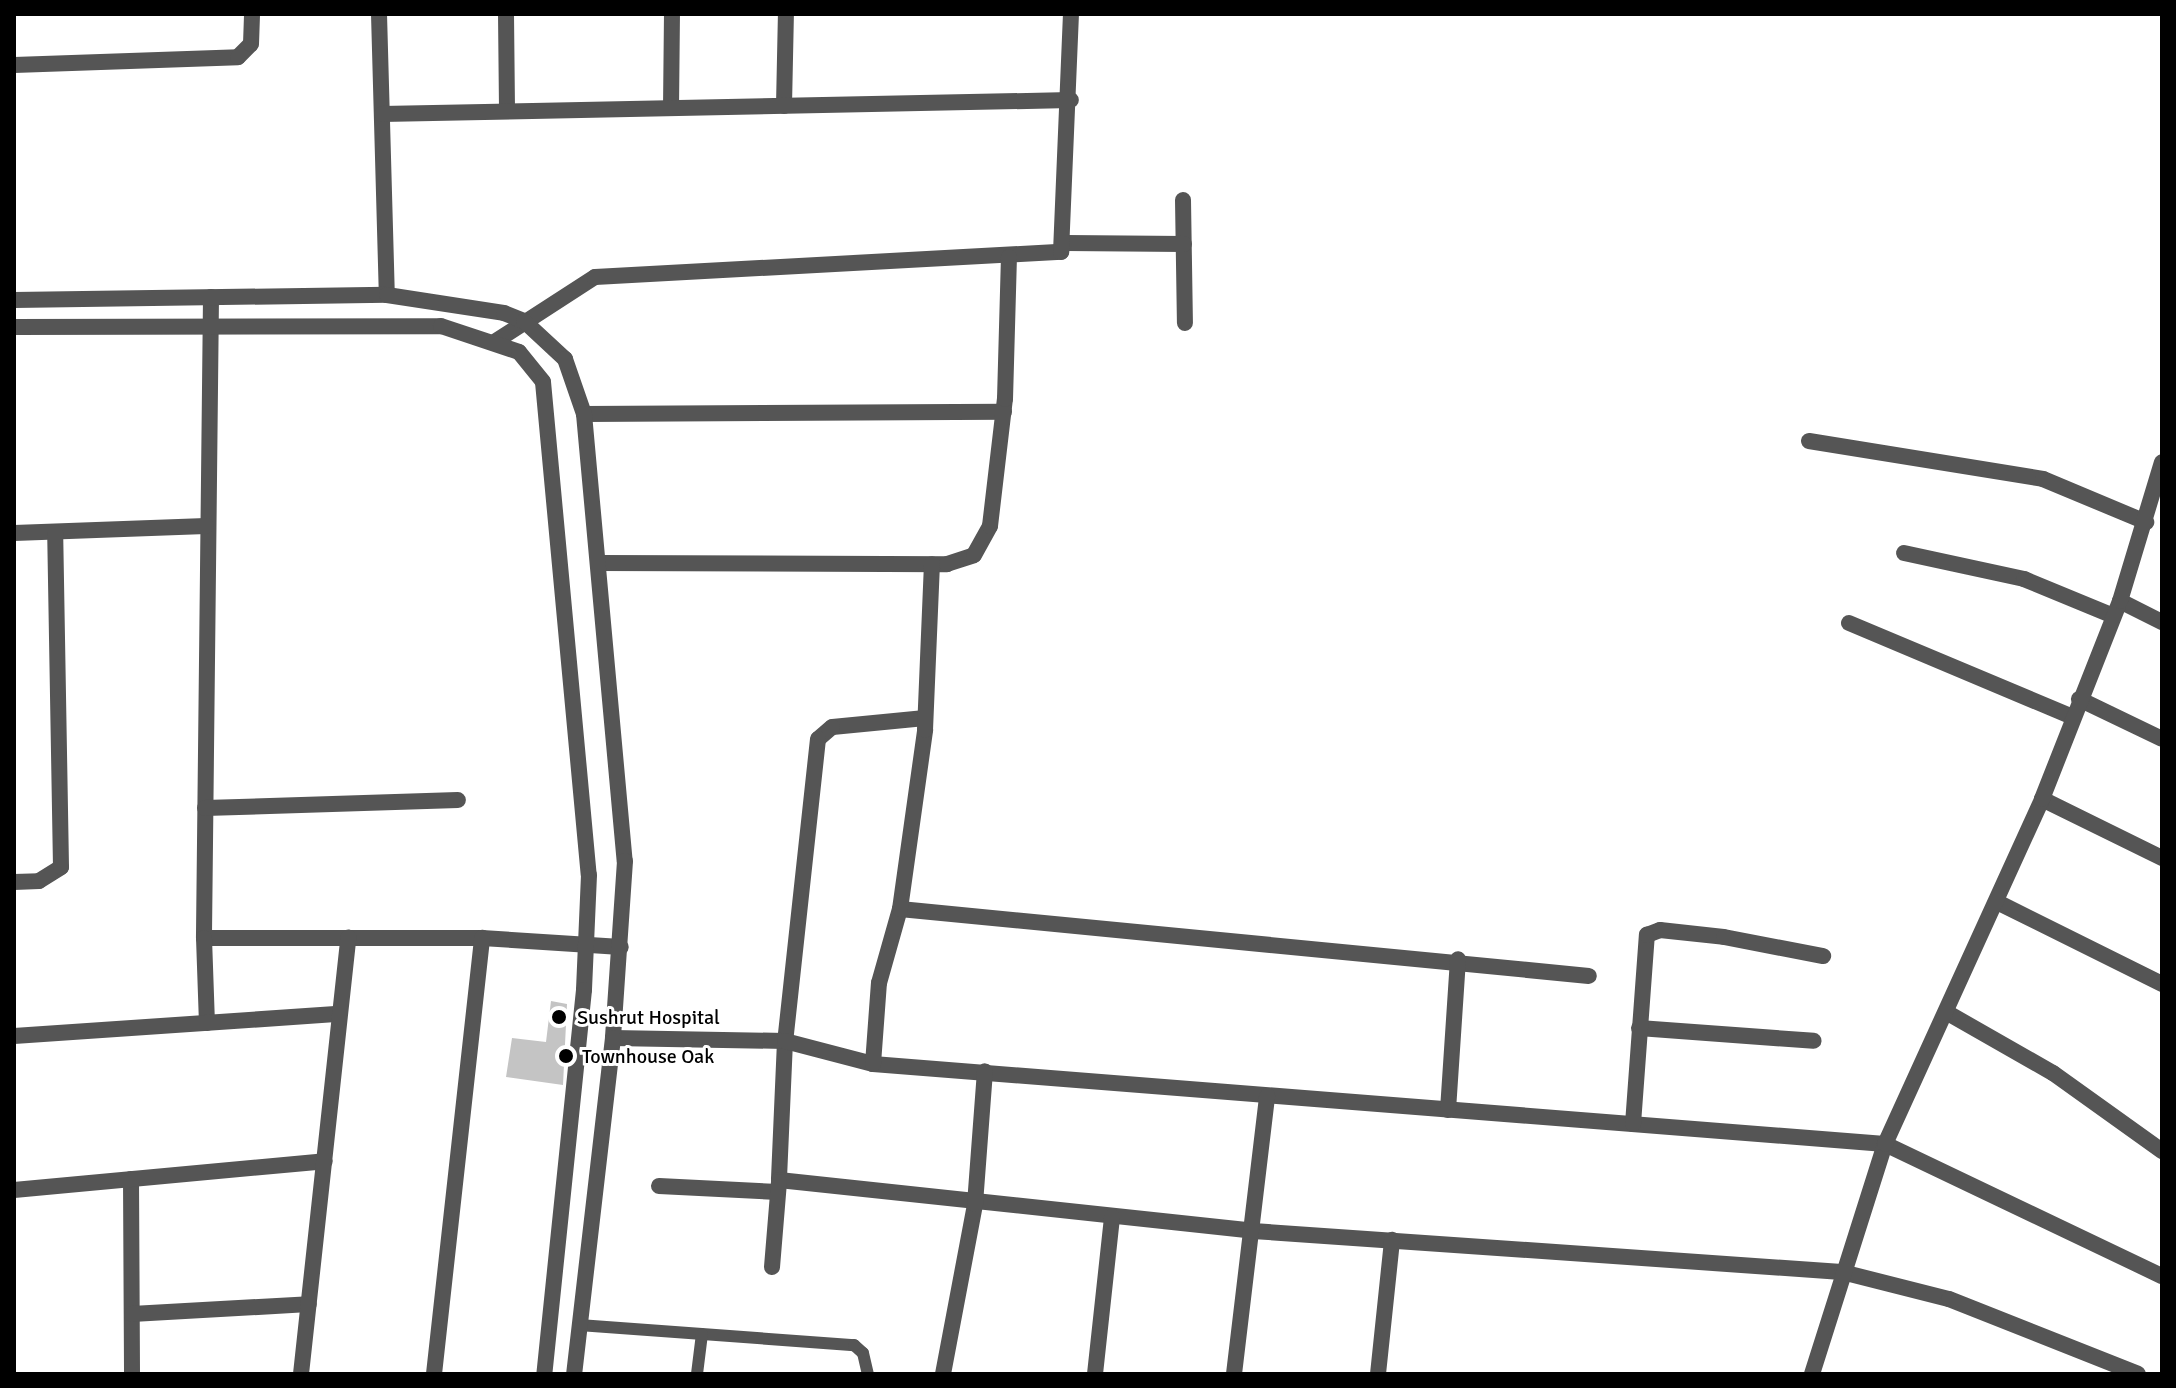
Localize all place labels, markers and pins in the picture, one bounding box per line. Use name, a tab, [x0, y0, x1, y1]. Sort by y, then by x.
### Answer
place label: Sushrut Hospital	[577, 1005, 720, 1029]
marker: Sushrut Hospital	[548, 1006, 570, 1028]
place label: Townhouse Oak	[582, 1044, 714, 1068]
marker: Townhouse Oak	[557, 1047, 575, 1065]

